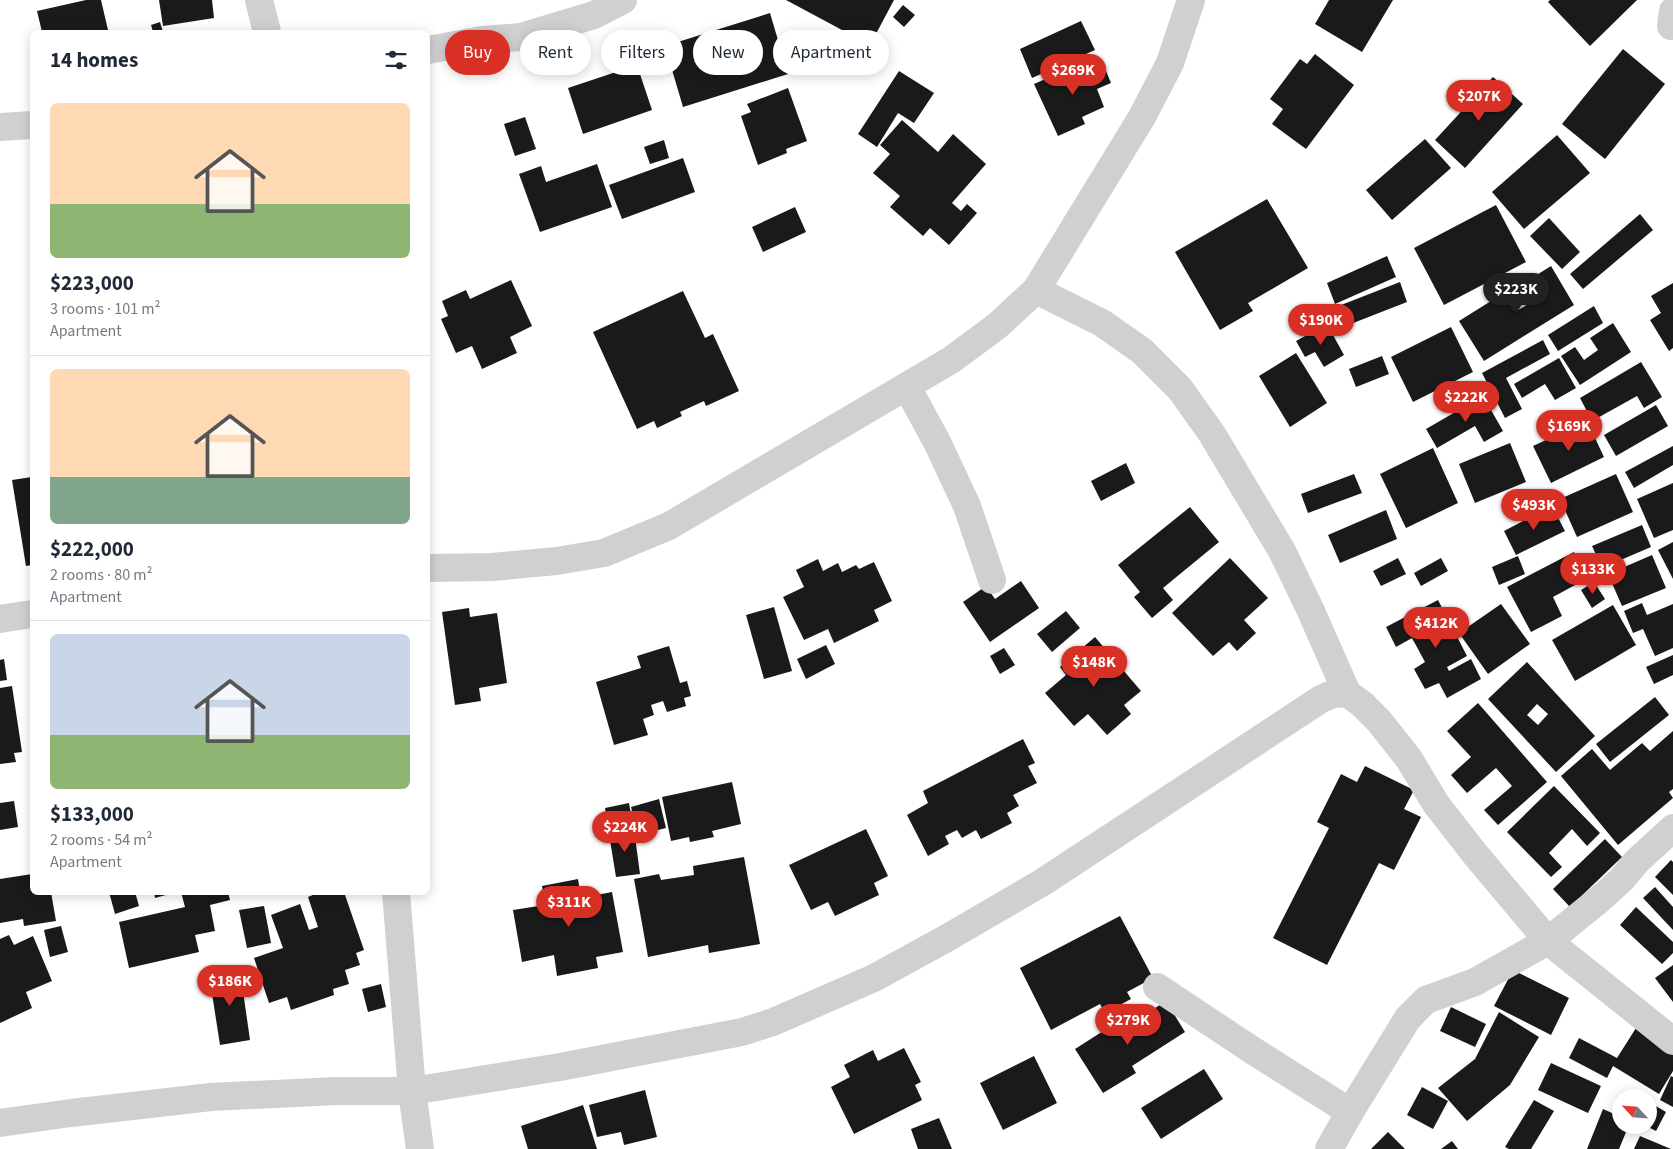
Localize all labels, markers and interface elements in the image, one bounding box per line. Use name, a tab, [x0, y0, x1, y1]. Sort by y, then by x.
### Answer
chip: Buy	[445, 30, 510, 75]
chip: Rent	[520, 30, 591, 75]
chip: Filters	[601, 30, 683, 75]
chip: New	[693, 30, 763, 75]
chip: Apartment	[773, 30, 889, 75]
text: 14 homes	[50, 45, 138, 75]
icon: filters	[382, 46, 410, 74]
pin: $269K	[1038, 54, 1108, 96]
text: $269K	[1051, 59, 1095, 81]
pin: $207K	[1444, 80, 1514, 122]
text: $207K	[1457, 85, 1501, 107]
icon: home	[185, 136, 275, 226]
text: $223,000	[50, 268, 134, 298]
pin: $223K	[1481, 272, 1551, 315]
text: $223K	[1494, 278, 1538, 300]
text: 3 rooms · 101 m²	[50, 298, 160, 320]
pin: $190K	[1286, 304, 1356, 346]
text: $190K	[1299, 309, 1343, 331]
text: Apartment	[50, 320, 122, 342]
pin: $222K	[1431, 380, 1501, 423]
text: $222K	[1444, 386, 1488, 408]
icon: home	[185, 401, 275, 491]
pin: $169K	[1534, 410, 1604, 452]
text: $169K	[1547, 415, 1591, 437]
pin: $493K	[1499, 488, 1569, 531]
text: $493K	[1512, 494, 1556, 516]
text: $222,000	[50, 534, 134, 564]
pin: $133K	[1558, 552, 1628, 595]
text: $133K	[1571, 558, 1615, 580]
text: 2 rooms · 80 m²	[50, 564, 152, 586]
text: Apartment	[50, 586, 122, 608]
pin: $412K	[1401, 606, 1471, 649]
text: $412K	[1414, 612, 1458, 634]
pin: $148K	[1059, 646, 1129, 688]
text: $148K	[1072, 651, 1116, 673]
icon: home	[185, 666, 275, 756]
text: $133,000	[50, 799, 134, 829]
pin: $224K	[590, 810, 660, 853]
text: $224K	[603, 816, 647, 838]
text: 2 rooms · 54 m²	[50, 829, 152, 851]
text: Apartment	[50, 851, 122, 873]
pin: $311K	[534, 886, 604, 928]
text: $311K	[547, 891, 591, 913]
pin: $186K	[195, 964, 265, 1007]
text: $186K	[208, 970, 252, 992]
pin: $279K	[1093, 1004, 1163, 1046]
text: $279K	[1106, 1009, 1150, 1031]
north arrow	[1612, 1089, 1658, 1134]
map controls	[1612, 1089, 1657, 1134]

